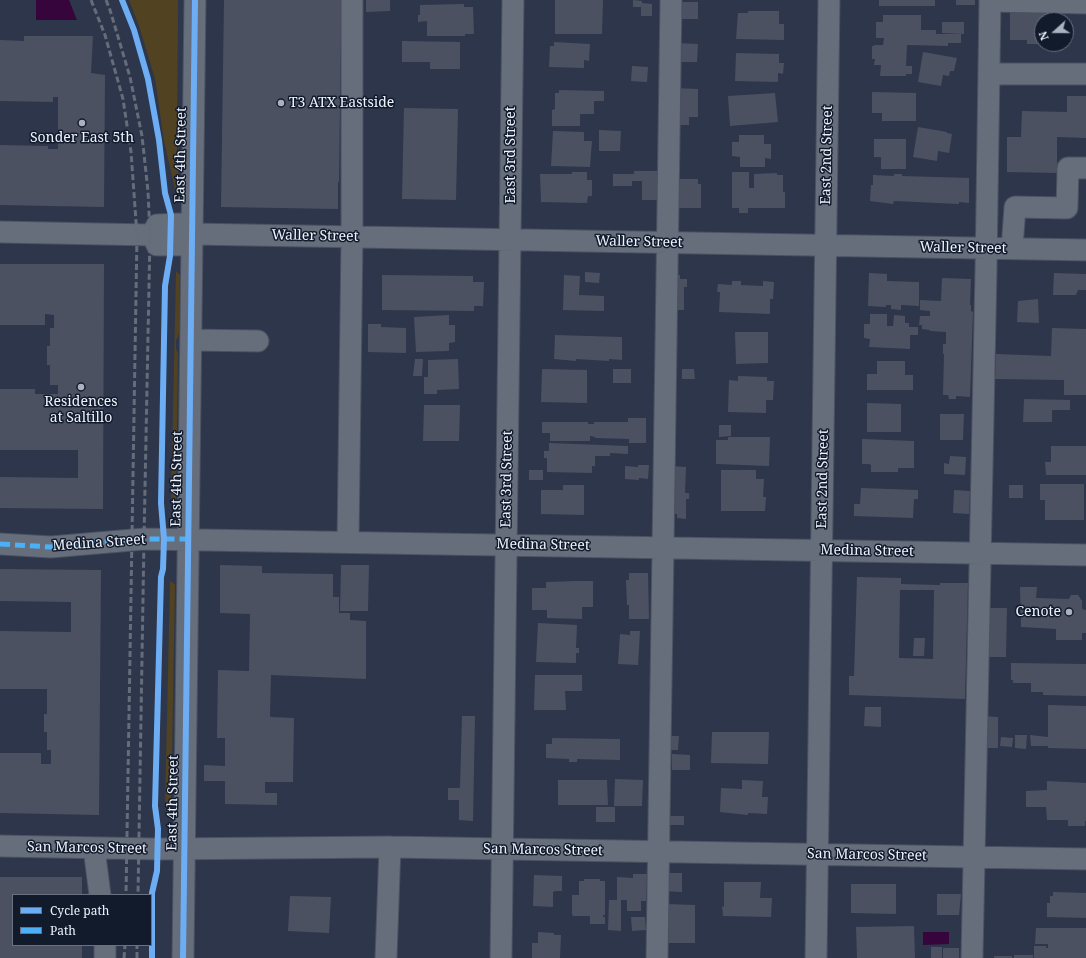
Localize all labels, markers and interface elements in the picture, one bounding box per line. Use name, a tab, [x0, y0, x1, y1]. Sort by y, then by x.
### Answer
north arrow	[1034, 12, 1074, 52]
text: N	[1035, 29, 1052, 43]
place label: T3 ATX Eastside	[289, 95, 394, 111]
marker: T3 ATX Eastside	[276, 98, 286, 108]
street label: East 2nd Street	[818, 105, 836, 205]
street label: East 3rd Street	[503, 106, 519, 204]
street label: East 4th Street	[172, 107, 190, 203]
marker: Sonder East 5th	[77, 118, 87, 128]
place label: Sonder East 5th	[30, 130, 134, 146]
street label: Waller Street	[271, 227, 359, 245]
street label: Waller Street	[595, 233, 683, 251]
street label: Waller Street	[919, 239, 1007, 257]
marker: Residences at Saltillo	[76, 382, 86, 392]
place label: Residences at Saltillo	[44, 394, 118, 426]
street label: East 2nd Street	[814, 429, 832, 529]
street label: East 3rd Street	[498, 430, 516, 528]
street label: East 4th Street	[168, 431, 186, 527]
street label: Medina Street	[52, 531, 146, 555]
street label: Medina Street	[496, 536, 590, 554]
street label: Medina Street	[820, 542, 914, 560]
place label: Cenote	[1015, 604, 1061, 620]
marker: Cenote	[1064, 607, 1074, 617]
street label: East 4th Street	[164, 755, 182, 851]
street label: San Marcos Street	[27, 839, 147, 857]
street label: San Marcos Street	[483, 841, 603, 859]
street label: San Marcos Street	[807, 846, 927, 864]
legend	[12, 894, 152, 946]
text: Cycle path	[50, 902, 109, 919]
text: Path	[50, 922, 76, 939]

